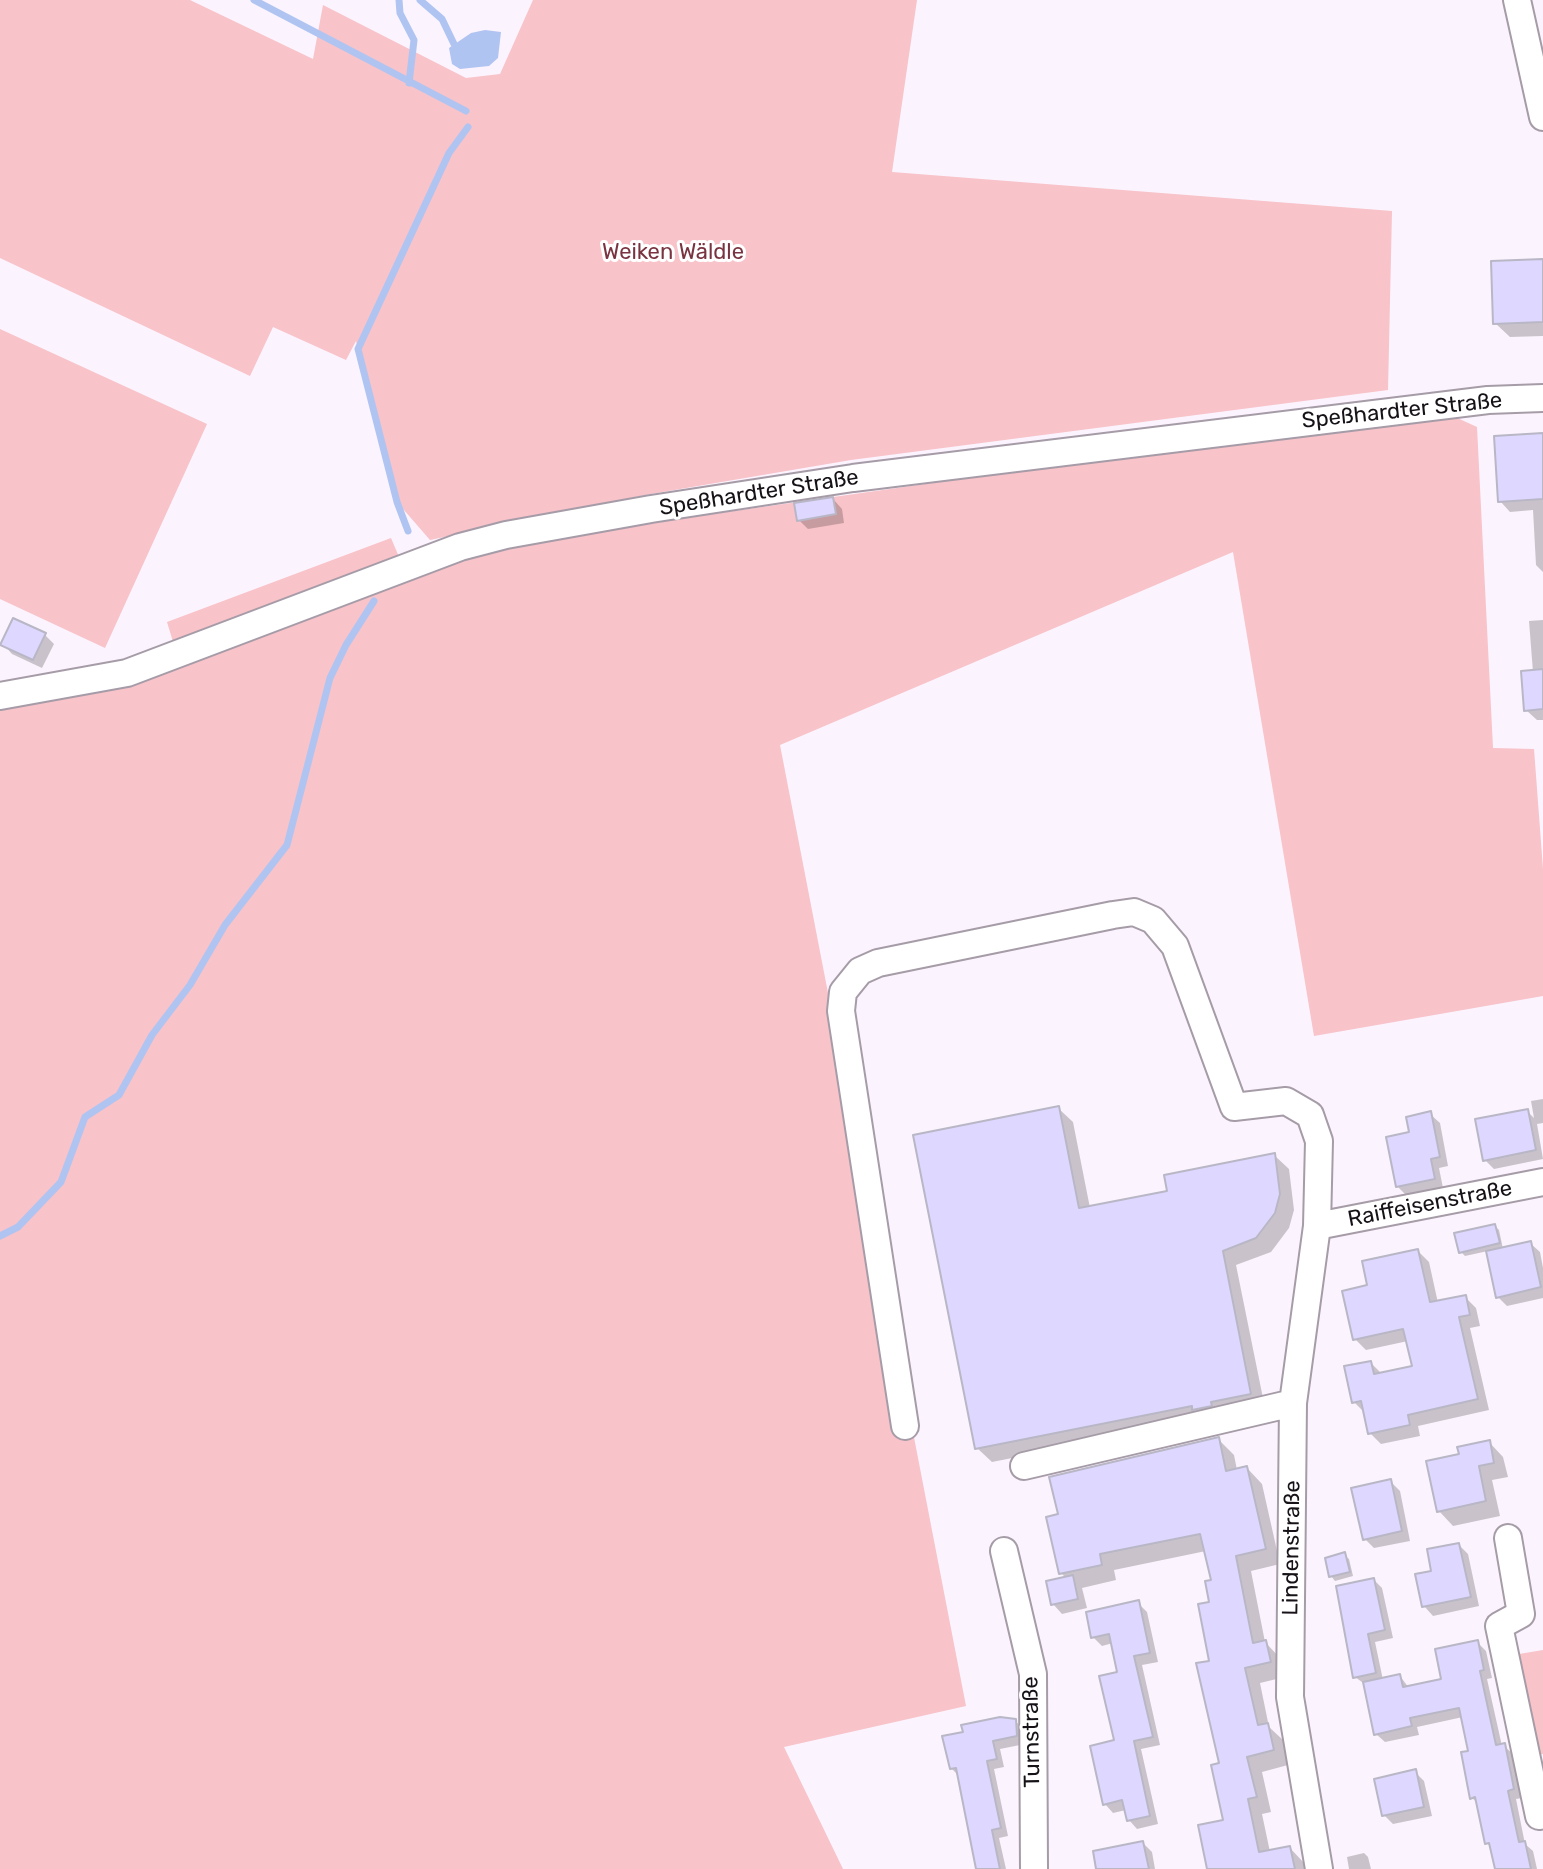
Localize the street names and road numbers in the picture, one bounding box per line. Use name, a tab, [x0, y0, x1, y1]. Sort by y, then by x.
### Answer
street label: Speßhardter Straße	[1300, 387, 1504, 435]
street label: Speßhardter Straße	[657, 464, 861, 522]
street label: Raiffeisenstraße	[1346, 1175, 1514, 1233]
street label: Lindenstraße	[1278, 1480, 1306, 1616]
street label: Turnstraße	[1018, 1676, 1046, 1788]

